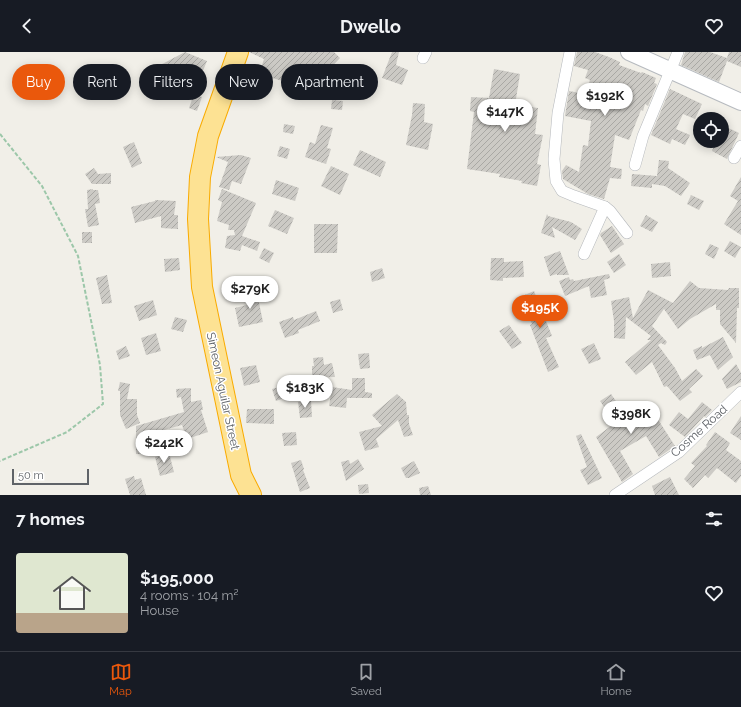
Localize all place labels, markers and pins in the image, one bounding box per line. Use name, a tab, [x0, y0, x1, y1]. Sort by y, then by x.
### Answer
pin: $192K	[577, 83, 633, 117]
pin: $147K	[477, 99, 533, 133]
pin: $279K	[222, 276, 278, 310]
pin: $195K	[512, 295, 568, 329]
pin: $183K	[277, 375, 333, 409]
pin: $398K	[603, 401, 659, 435]
pin: $242K	[136, 430, 192, 464]

